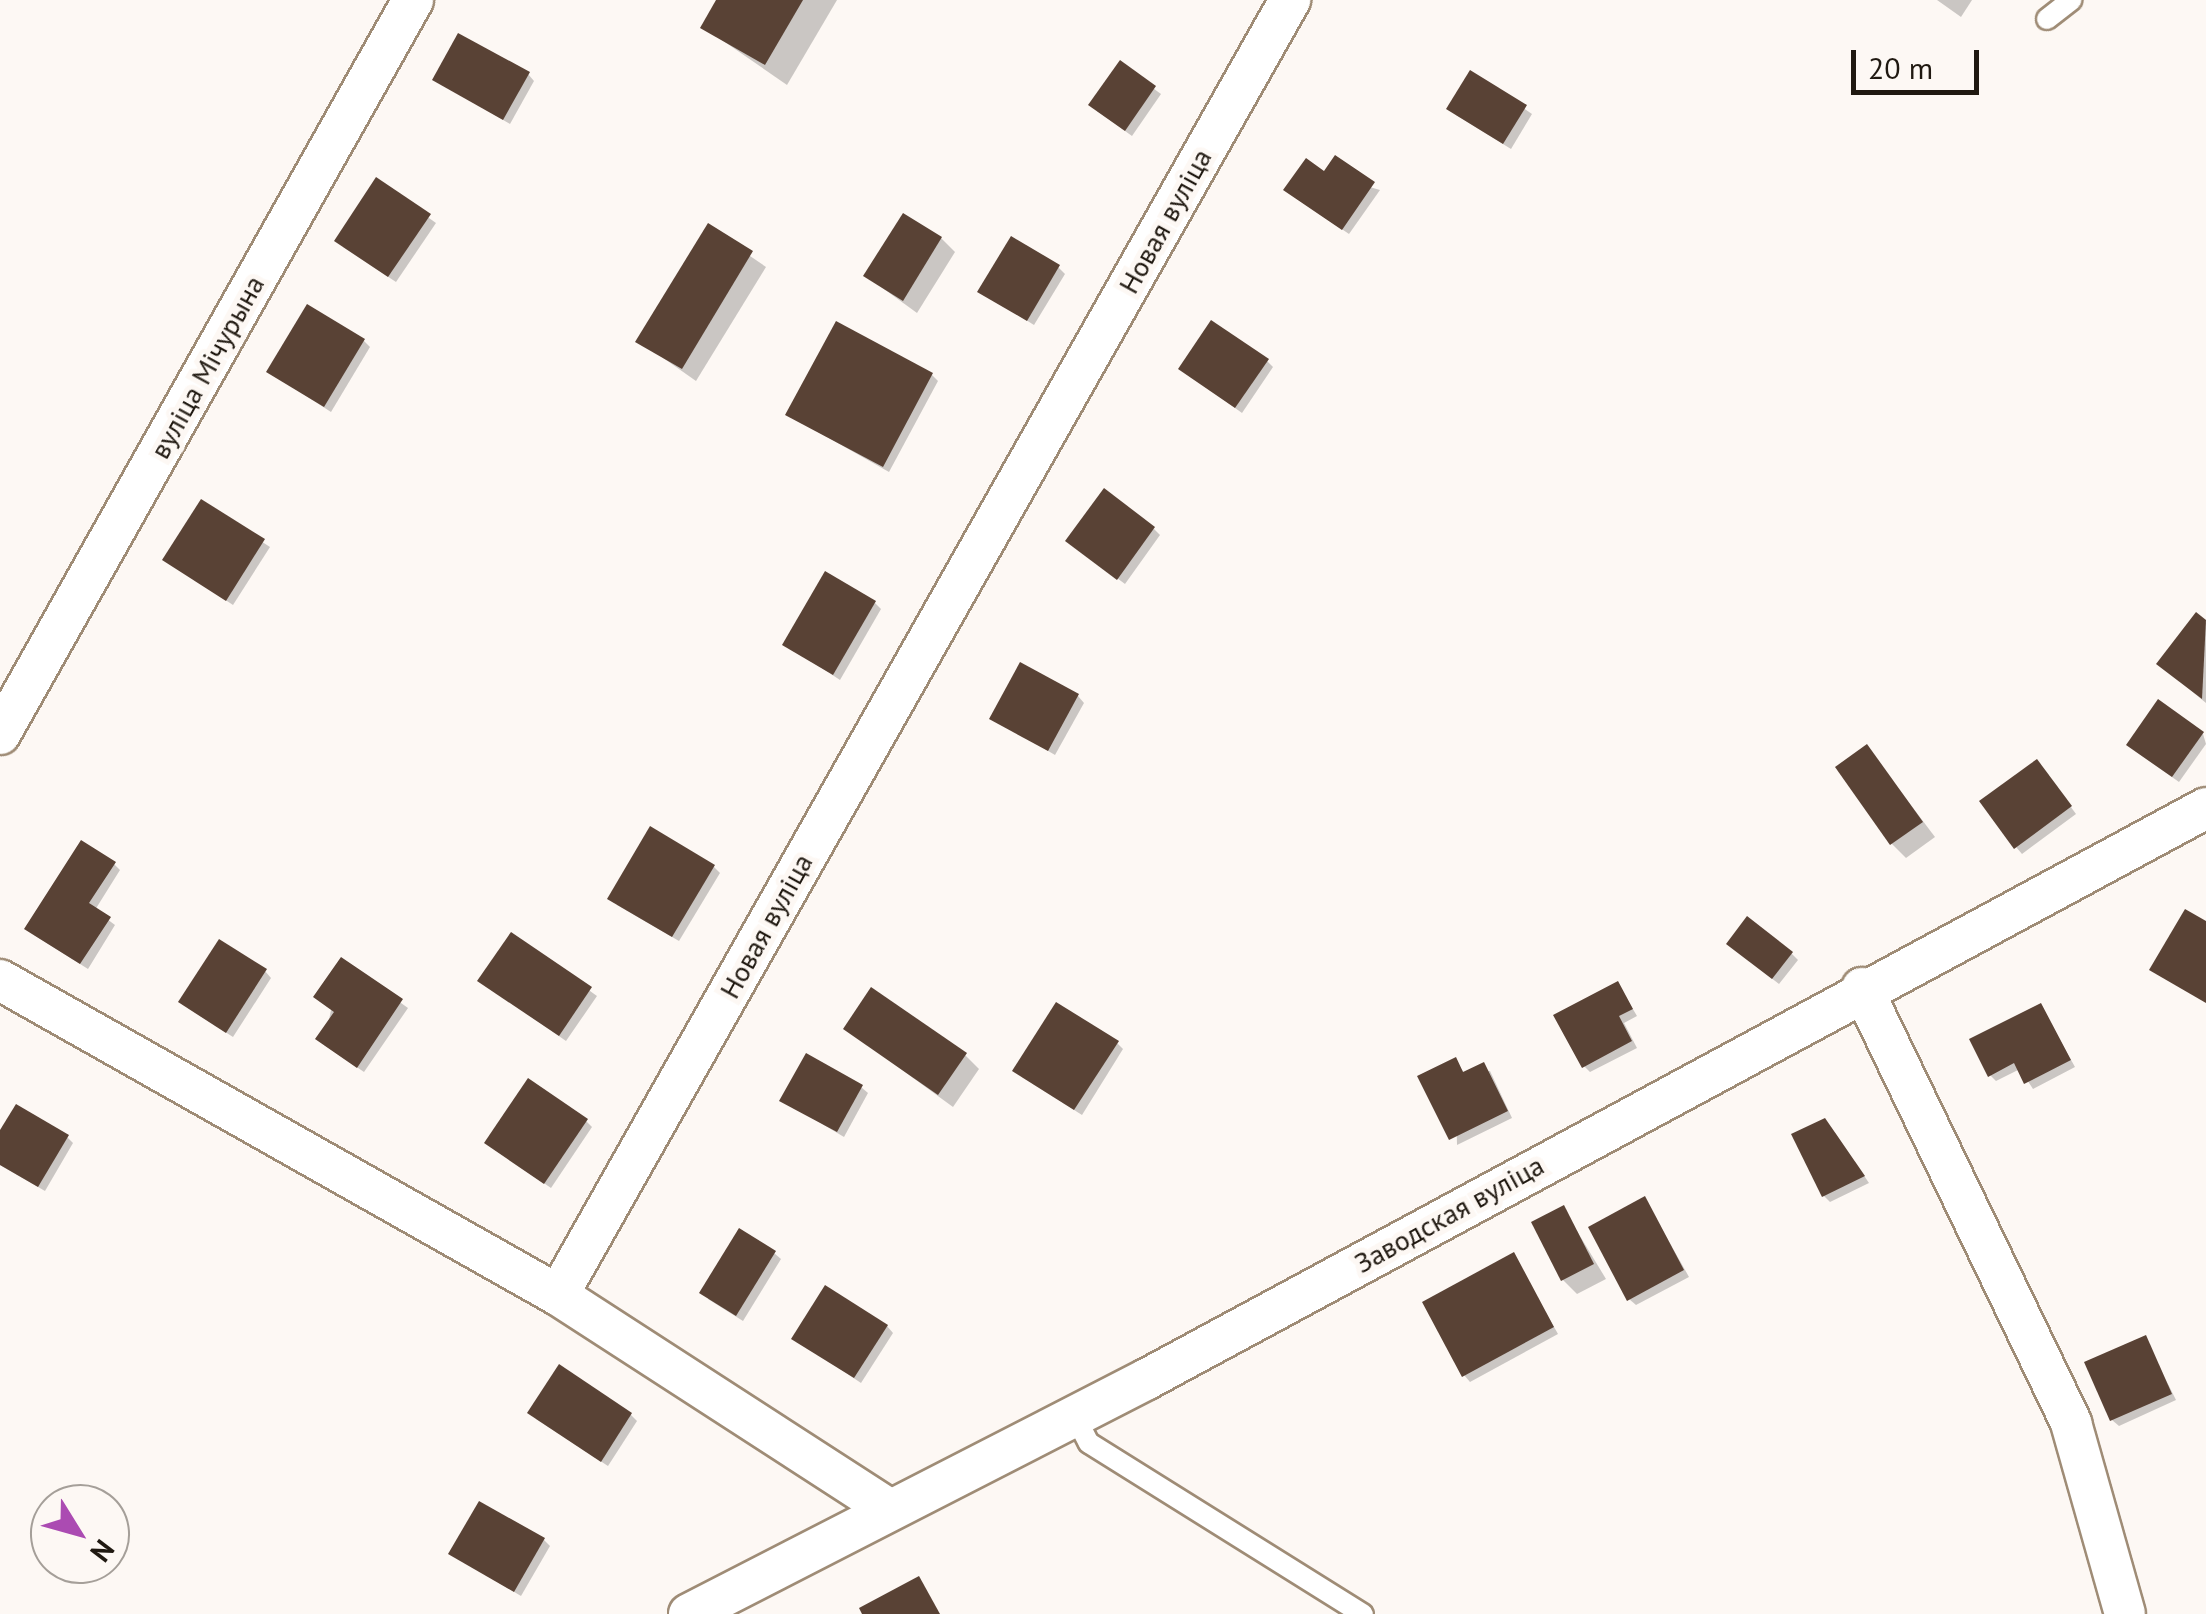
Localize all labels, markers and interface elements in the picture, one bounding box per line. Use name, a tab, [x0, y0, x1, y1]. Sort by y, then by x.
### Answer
scale bar	[1856, 30, 1984, 92]
text: 20 m	[1868, 48, 1933, 87]
street label: Новая вуліца	[1112, 143, 1218, 299]
street label: вуліца Мічурына	[143, 270, 271, 464]
street label: Новая вуліца	[713, 848, 819, 1004]
street label: Заводская вуліца	[1349, 1148, 1549, 1280]
north arrow	[30, 1484, 130, 1584]
text: N	[82, 1533, 123, 1570]

